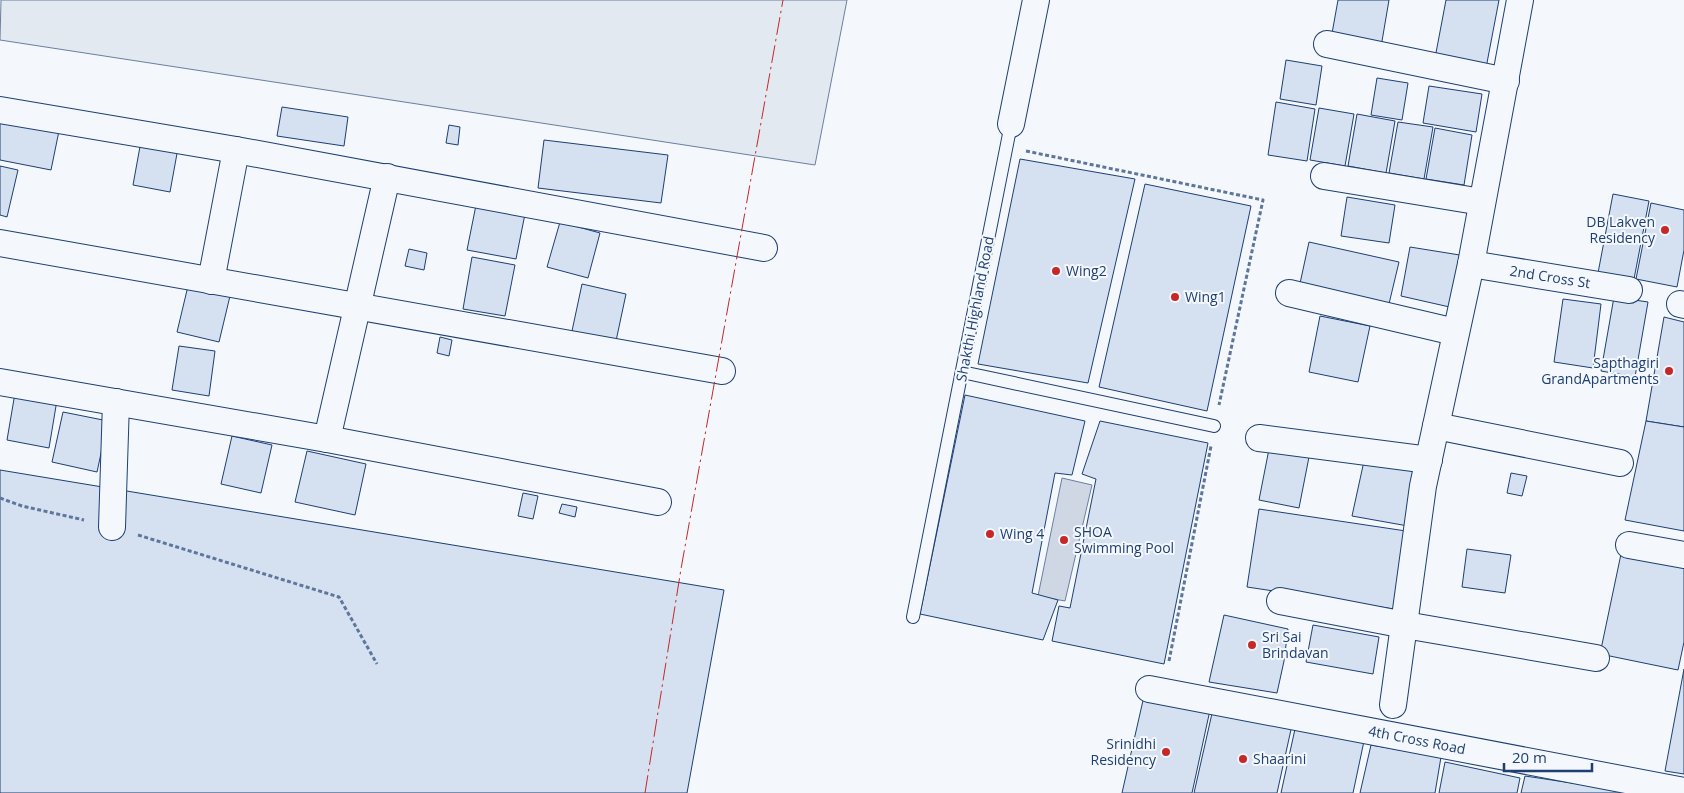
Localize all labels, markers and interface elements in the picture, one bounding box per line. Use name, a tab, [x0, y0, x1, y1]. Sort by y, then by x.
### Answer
place label: DB Lakven Residency	[1586, 212, 1656, 247]
marker: DB Lakven Residency	[1659, 224, 1671, 236]
street label: Shakthi Highland Road	[951, 235, 998, 383]
place label: Wing2	[1066, 261, 1107, 280]
street label: 2nd Cross St	[1508, 261, 1592, 292]
marker: Wing2	[1050, 265, 1062, 277]
place label: Wing1	[1185, 287, 1226, 306]
marker: Wing1	[1169, 291, 1181, 303]
place label: Sapthagiri GrandApartments	[1541, 353, 1659, 388]
marker: Sapthagiri GrandApartments	[1663, 365, 1675, 377]
place label: SHOA Swimming Pool	[1074, 522, 1174, 557]
place label: Wing 4	[1000, 524, 1044, 543]
marker: Wing 4	[984, 528, 996, 540]
marker: SHOA Swimming Pool	[1058, 534, 1070, 546]
place label: Sri Sai Brindavan	[1262, 627, 1329, 662]
marker: Sri Sai Brindavan	[1246, 639, 1258, 651]
street label: 4th Cross Road	[1367, 721, 1467, 758]
place label: Srinidhi Residency	[1091, 734, 1157, 769]
scale bar	[1504, 740, 1592, 772]
marker: Srinidhi Residency	[1160, 746, 1172, 758]
text: 20 m	[1512, 747, 1547, 767]
place label: Shaarini	[1253, 749, 1306, 768]
marker: Shaarini	[1237, 753, 1249, 765]

